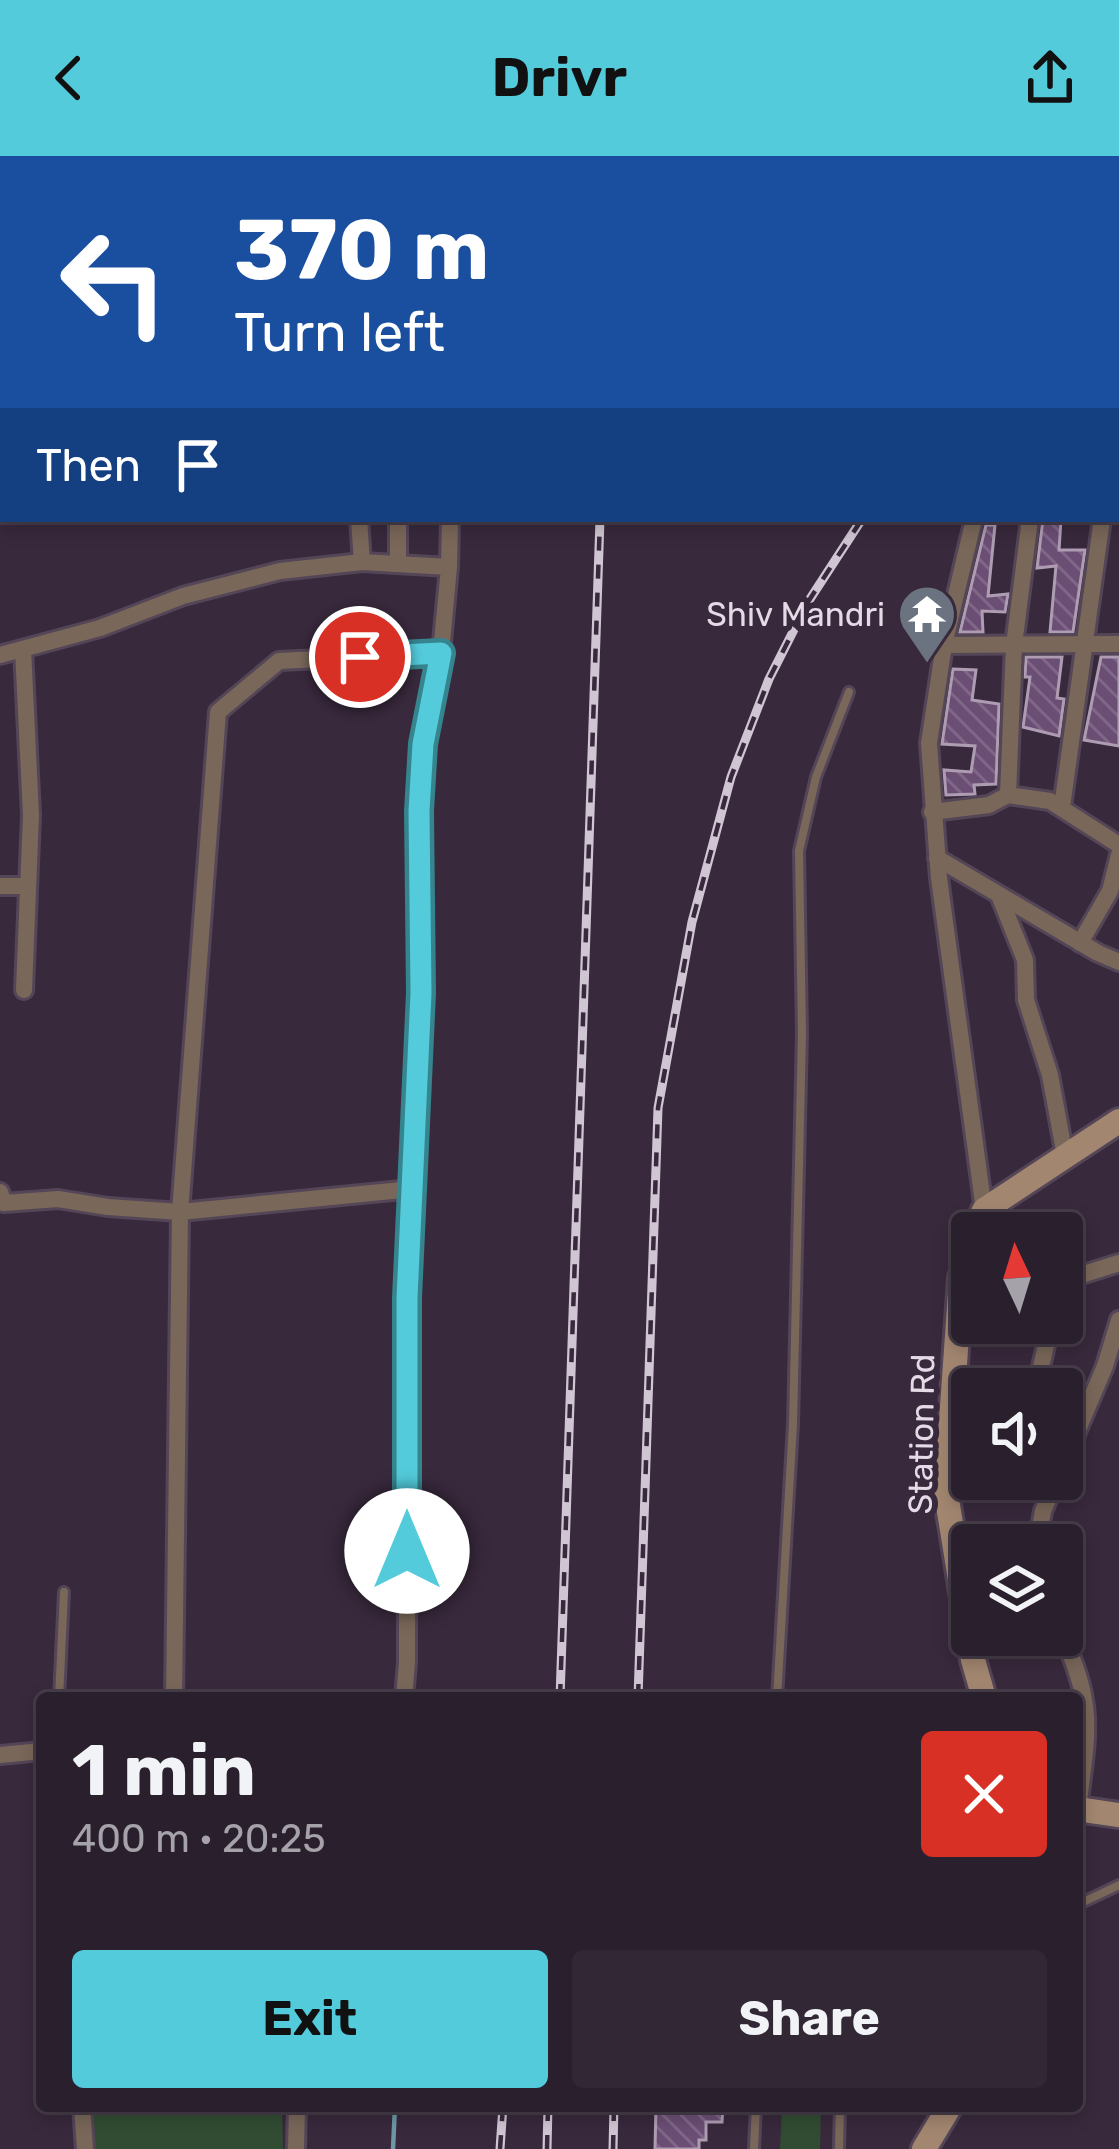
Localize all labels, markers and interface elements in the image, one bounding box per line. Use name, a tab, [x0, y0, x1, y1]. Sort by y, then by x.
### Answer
icon: back	[36, 45, 102, 111]
icon: share	[1017, 45, 1083, 111]
text: Drivr	[492, 46, 627, 110]
text: 370 m	[234, 200, 489, 300]
icon: left	[36, 204, 192, 360]
text: Turn left	[234, 301, 445, 365]
icon: arrive	[165, 432, 231, 498]
text: Then	[36, 439, 141, 492]
temple icon: Shiv Mandri	[896, 583, 958, 665]
place label: Shiv Mandri	[706, 595, 885, 634]
pin	[309, 606, 411, 708]
icon: arrive	[327, 624, 393, 690]
north arrow	[951, 1212, 1083, 1344]
map controls	[951, 1212, 1083, 1656]
street label: Station Rd	[901, 1353, 942, 1515]
button: sound	[951, 1368, 1083, 1500]
position arrow	[344, 1488, 470, 1614]
button: layers	[951, 1524, 1083, 1656]
text: 1 min	[72, 1728, 256, 1813]
button: close	[921, 1731, 1047, 1857]
text: 400 m · 20:25	[72, 1816, 326, 1862]
button: Exit	[72, 1950, 548, 2088]
button: Share	[572, 1950, 1047, 2088]

